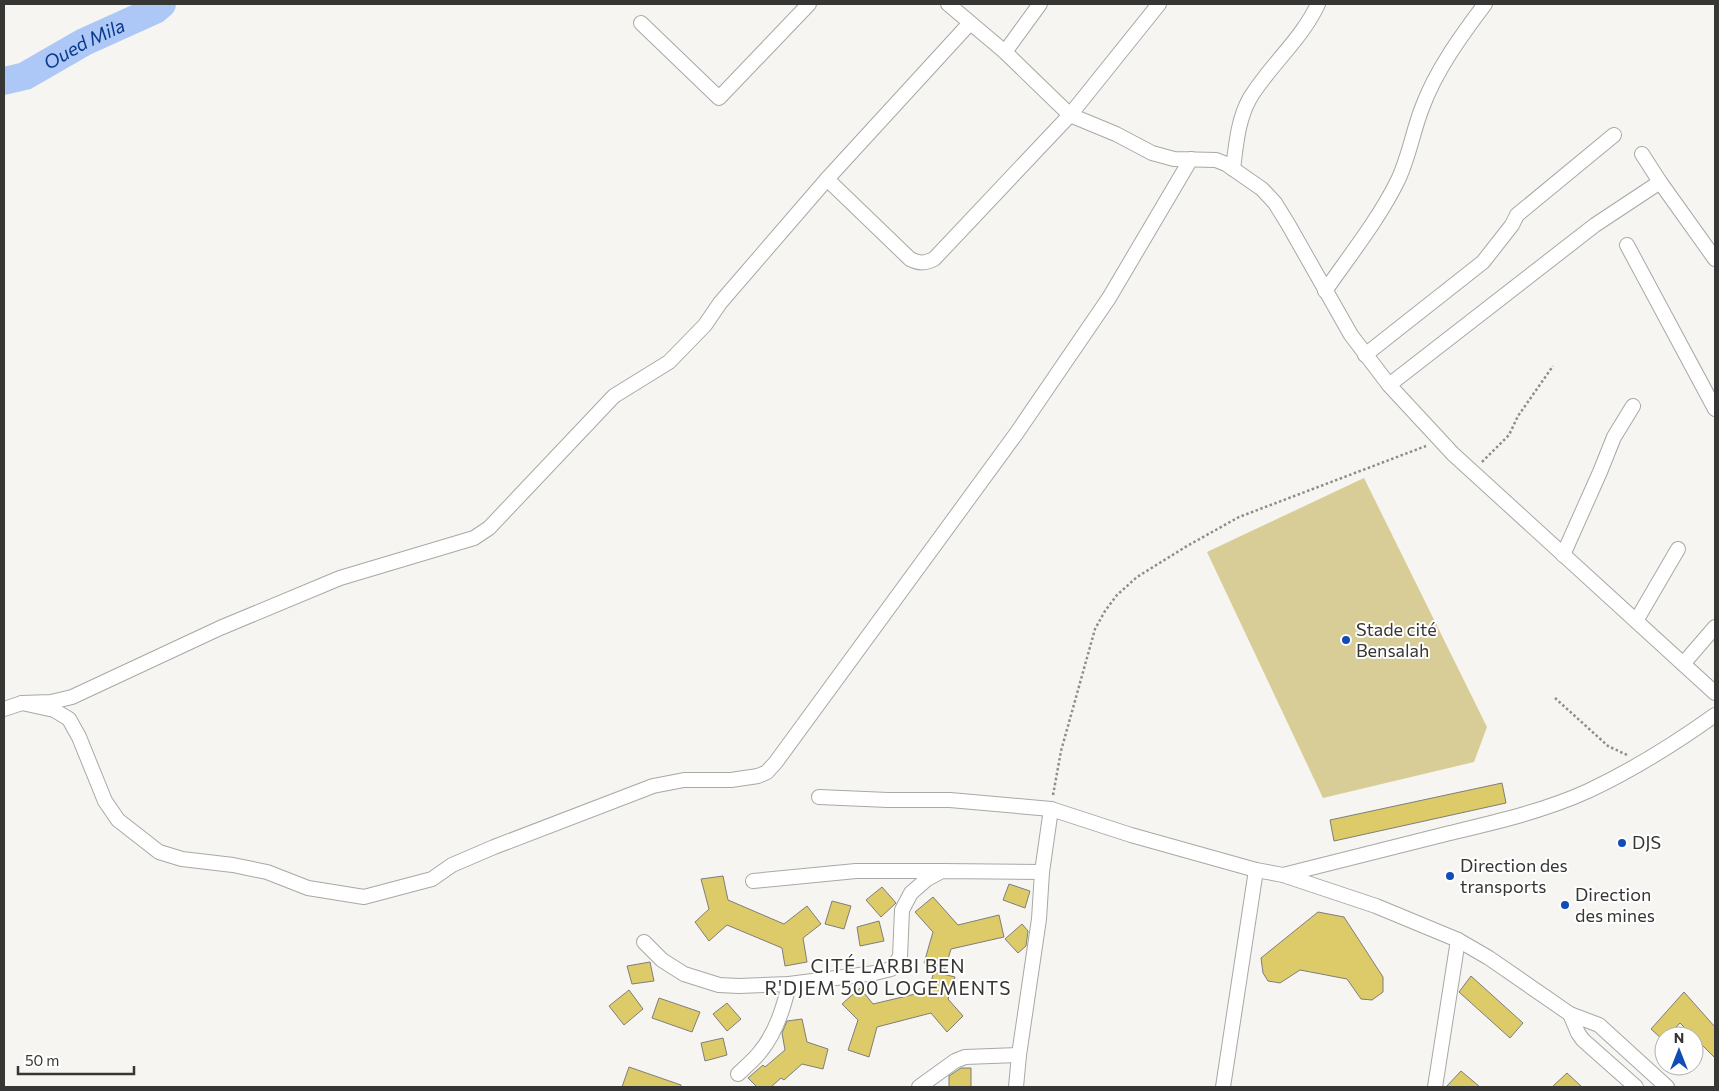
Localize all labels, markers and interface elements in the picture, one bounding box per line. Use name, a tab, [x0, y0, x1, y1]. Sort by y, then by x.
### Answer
water label: Oued Mila	[39, 13, 128, 74]
place label: Stade cité Bensalah	[1356, 618, 1437, 661]
marker: Stade cité Bensalah	[1340, 634, 1352, 646]
place label: DJS	[1632, 831, 1661, 853]
marker: DJS	[1616, 837, 1628, 849]
place label: Direction des transports	[1460, 854, 1568, 897]
marker: Direction des transports	[1444, 870, 1456, 882]
place label: Direction des mines	[1575, 883, 1655, 926]
marker: Direction des mines	[1559, 899, 1571, 911]
district label: CITÉ LARBI BEN R'DJEM 500 LOGEMENTS	[765, 954, 1011, 999]
north arrow	[1654, 1026, 1704, 1076]
text: N	[1674, 1029, 1684, 1046]
scale bar	[18, 1044, 134, 1076]
text: 50 m	[25, 1051, 59, 1069]

